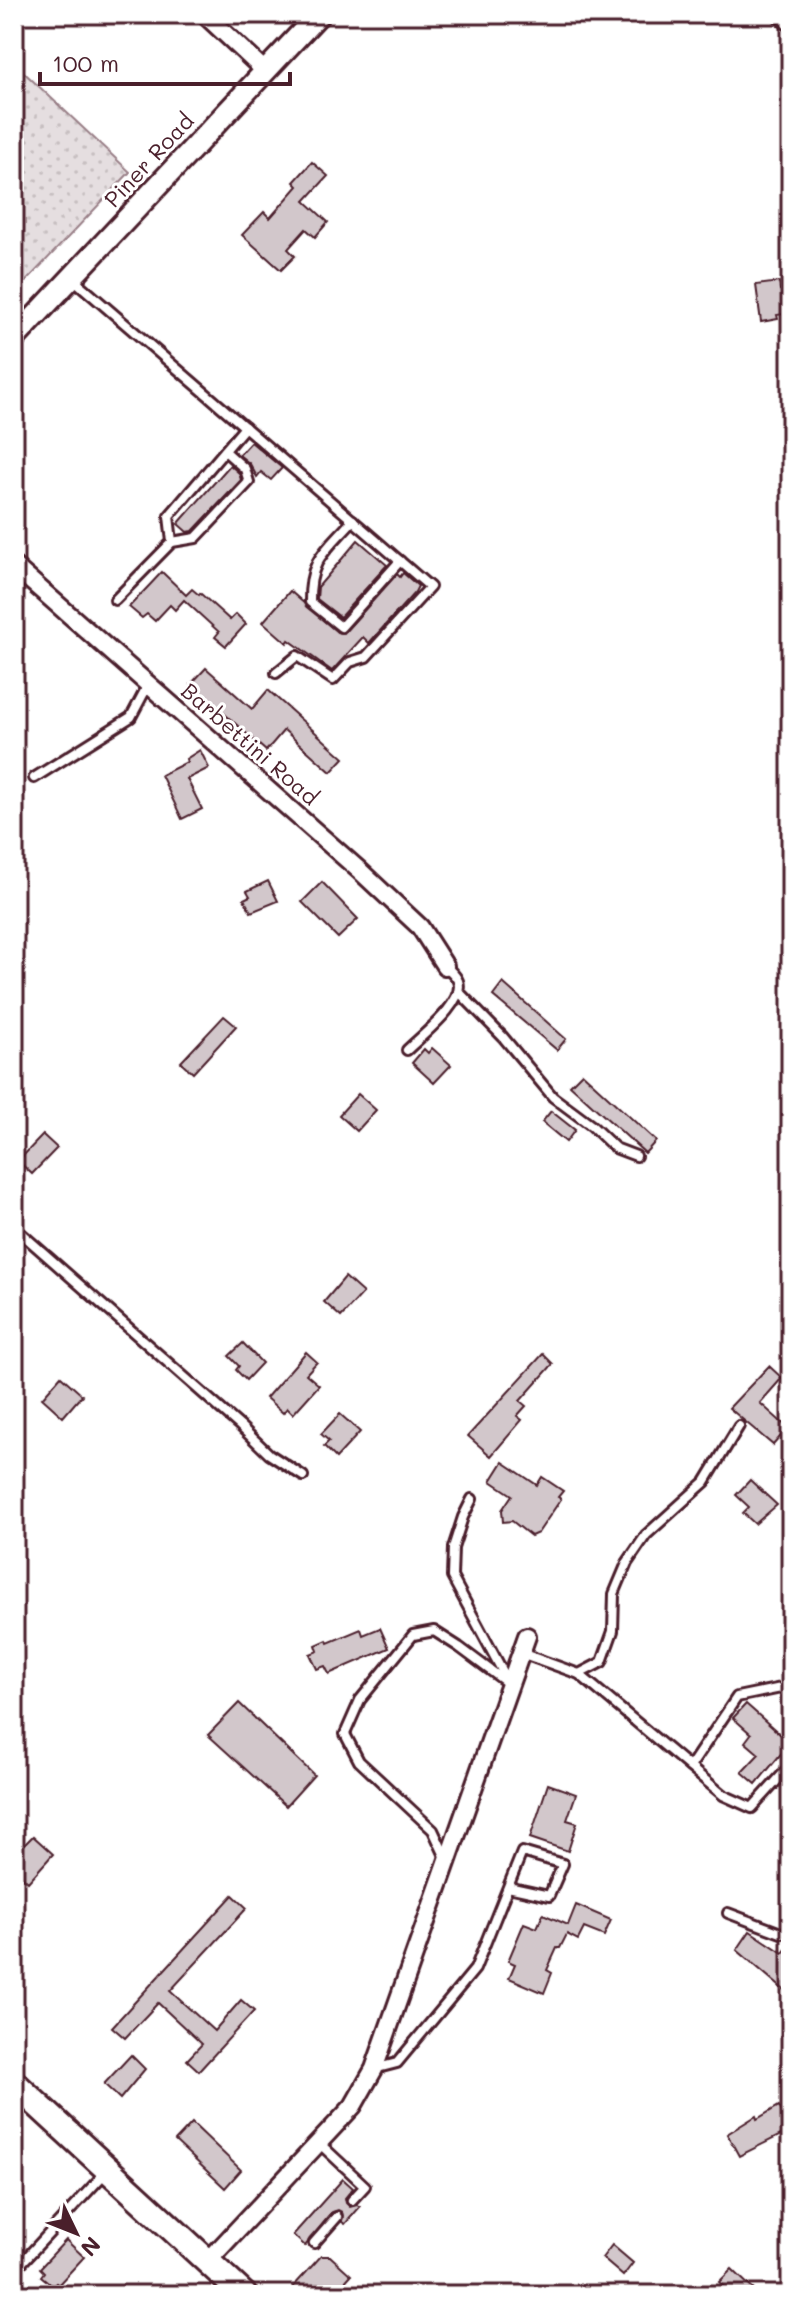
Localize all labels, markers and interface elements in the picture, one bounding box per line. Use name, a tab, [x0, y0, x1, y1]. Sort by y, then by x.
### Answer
scale bar	[40, 36, 290, 86]
text: 100 m	[52, 47, 119, 78]
street label: Piner Road	[97, 106, 200, 213]
street label: Barbettini Road	[176, 676, 325, 811]
north arrow	[36, 2193, 116, 2273]
text: N	[75, 2231, 107, 2263]

